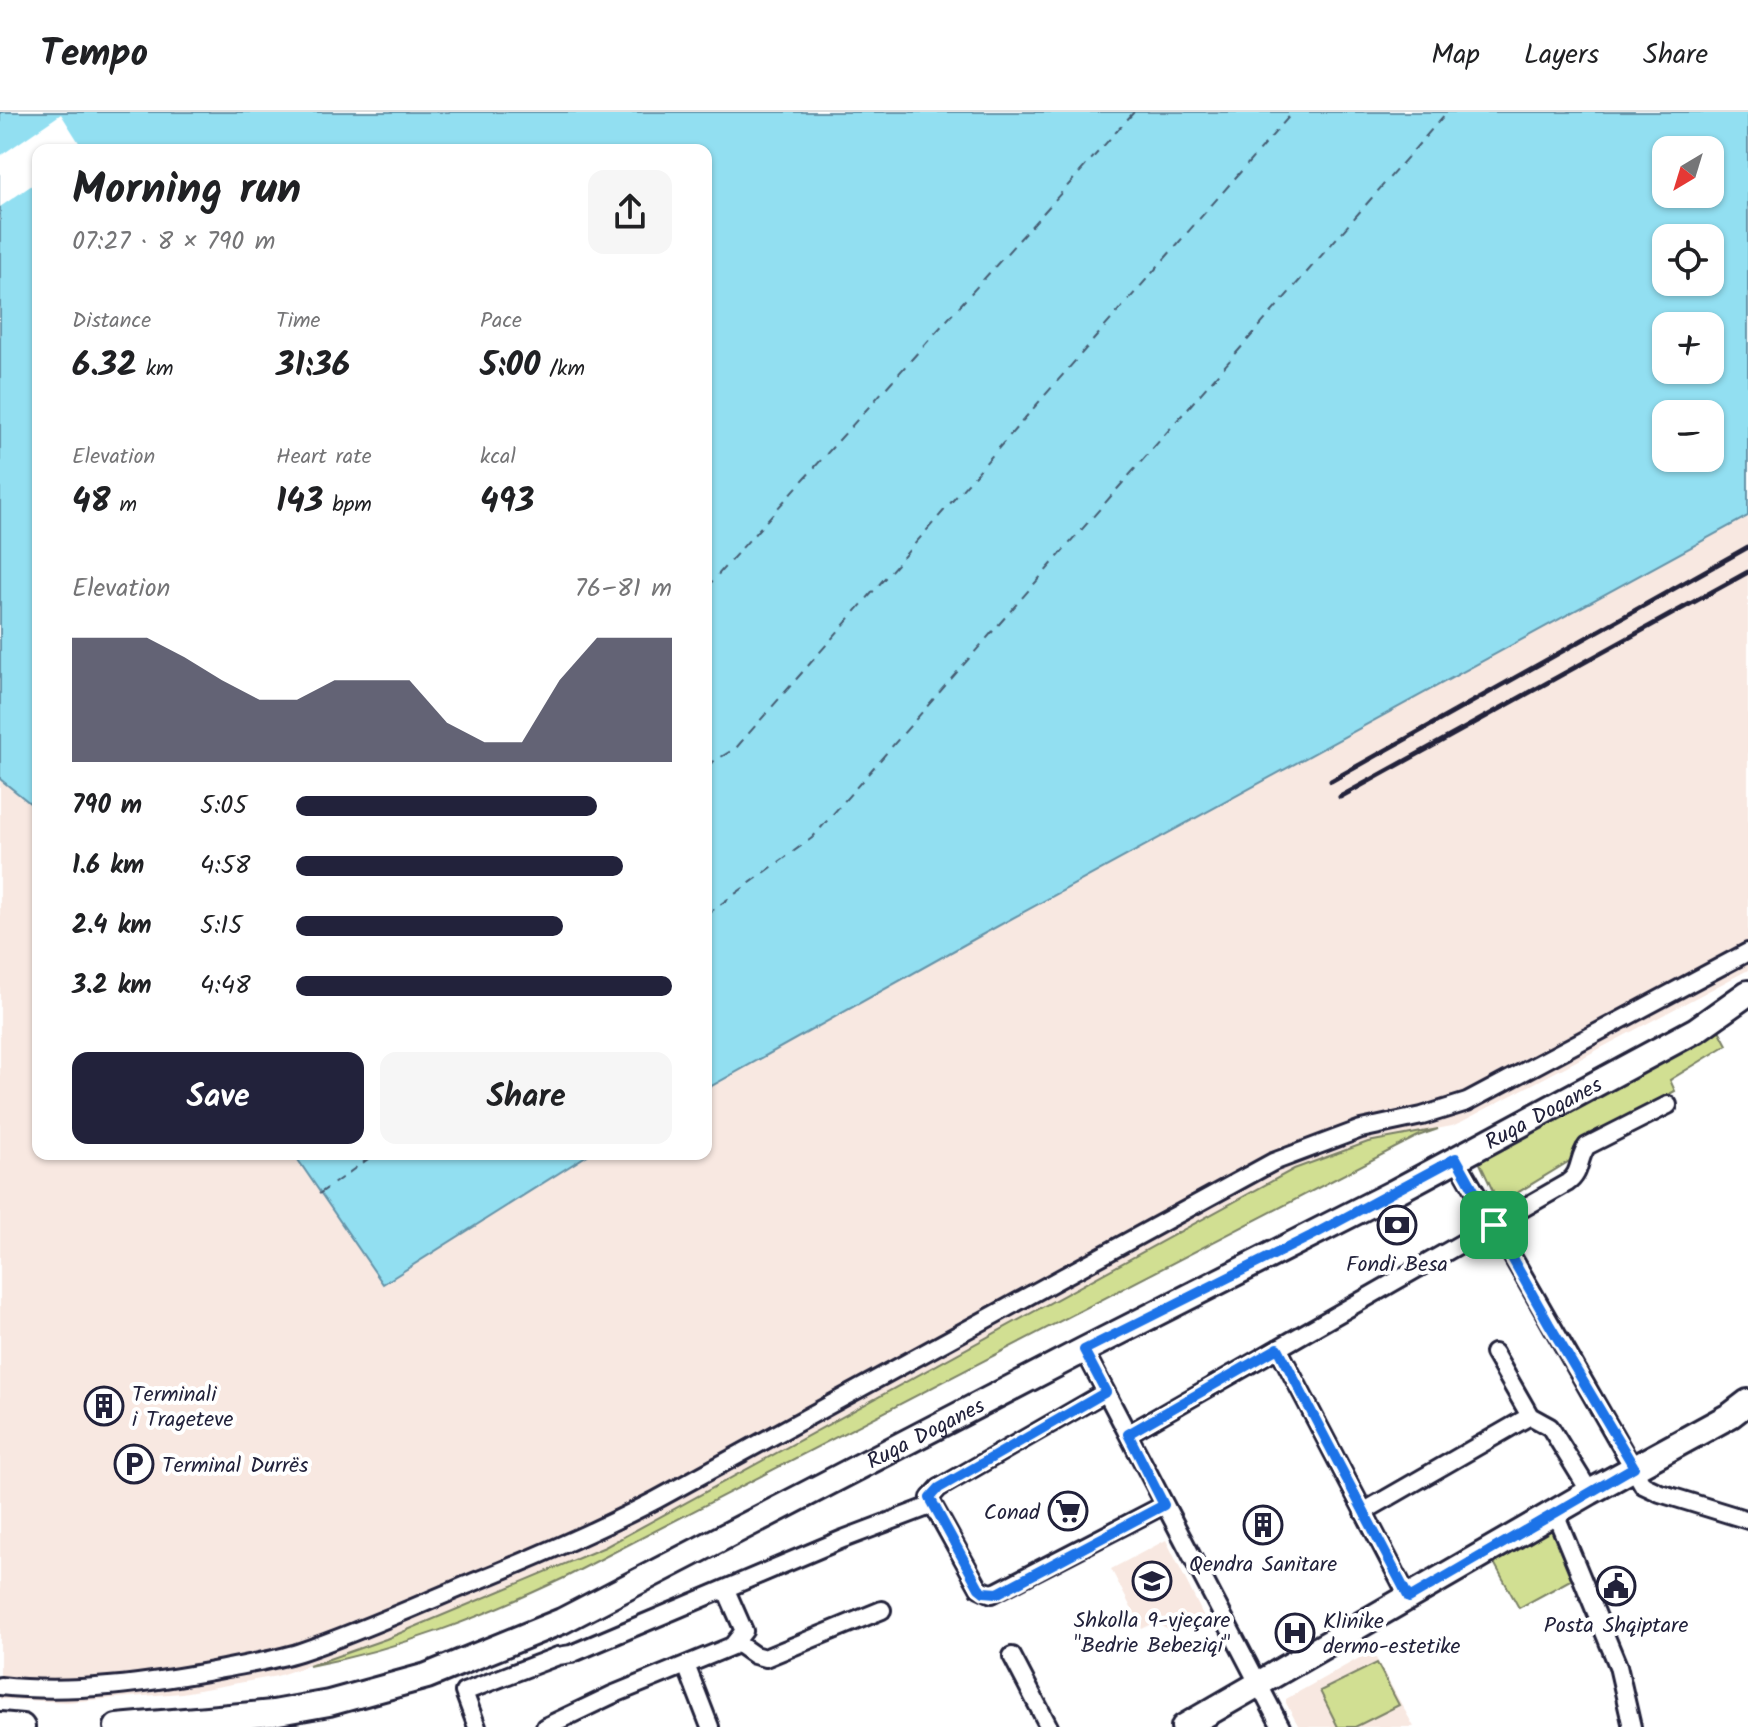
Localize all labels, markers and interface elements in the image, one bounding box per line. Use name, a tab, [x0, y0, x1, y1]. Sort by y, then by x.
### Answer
text: Tempo	[40, 25, 148, 85]
text: Map	[1431, 33, 1480, 78]
text: Layers	[1524, 33, 1599, 78]
text: Share	[1643, 33, 1708, 78]
north arrow	[1652, 136, 1724, 208]
map controls	[1652, 136, 1724, 472]
text: Morning run	[72, 156, 301, 226]
button: share	[588, 170, 672, 254]
text: 07:27 · 8 × 790 m	[72, 221, 275, 263]
button: locate	[1652, 224, 1724, 296]
text: Distance	[72, 304, 151, 339]
text: Time	[276, 304, 320, 339]
text: Pace	[480, 304, 522, 339]
button: +	[1652, 312, 1724, 384]
text: 6.32	[72, 339, 137, 393]
text: 31:36	[276, 339, 350, 393]
text: 5:00	[480, 339, 540, 393]
text: km	[137, 352, 174, 387]
text: /km	[540, 352, 585, 387]
button: −	[1652, 400, 1724, 472]
text: Elevation	[72, 440, 155, 475]
text: Heart rate	[276, 440, 372, 475]
text: kcal	[480, 440, 516, 475]
text: 48	[72, 475, 111, 529]
text: 143	[276, 475, 323, 529]
text: 493	[480, 475, 534, 529]
text: m	[111, 488, 137, 523]
text: bpm	[323, 488, 372, 523]
text: Elevation	[72, 568, 170, 610]
text: 76–81 m	[575, 568, 672, 610]
text: 790 m	[72, 785, 142, 827]
text: 5:05	[200, 785, 247, 827]
text: 1.6 km	[72, 845, 144, 887]
text: 4:58	[200, 845, 250, 887]
text: 2.4 km	[72, 905, 152, 947]
text: 5:15	[200, 905, 242, 947]
text: 3.2 km	[72, 965, 152, 1007]
text: 4:48	[200, 965, 251, 1007]
button: Save	[72, 1052, 364, 1144]
button: Share	[380, 1052, 672, 1144]
street label: Ruga Doganes	[1479, 1068, 1610, 1160]
pin	[1460, 1191, 1528, 1259]
icon: arrive	[1472, 1203, 1516, 1247]
bank icon: Fondi Besa	[1376, 1204, 1418, 1246]
place label: Fondi Besa	[1346, 1248, 1448, 1283]
place label: Terminali i Trageteve	[132, 1378, 233, 1438]
building icon: Terminali i Trageteve	[83, 1385, 125, 1427]
street label: Ruga Doganes	[861, 1389, 992, 1480]
parking icon: Terminal Durrës	[113, 1443, 155, 1485]
place label: Terminal Durrës	[162, 1449, 309, 1484]
supermarket icon: Conad	[1047, 1490, 1089, 1532]
place label: Conad	[984, 1496, 1041, 1531]
building icon: Qendra Sanitare	[1242, 1504, 1284, 1546]
place label: Qendra Sanitare	[1189, 1548, 1337, 1583]
school or university icon: Shkolla 9-vjeçare "Bedrie Bebeziqi"	[1131, 1560, 1173, 1602]
public building icon: Posta Shqiptare	[1595, 1565, 1637, 1607]
place label: Shkolla 9-vjeçare "Bedrie Bebeziqi"	[1074, 1604, 1230, 1664]
place label: Klinike dermo-estetike	[1323, 1605, 1460, 1665]
place label: Posta Shqiptare	[1544, 1609, 1688, 1644]
hospital icon: Klinike dermo-estetike	[1274, 1612, 1316, 1654]

